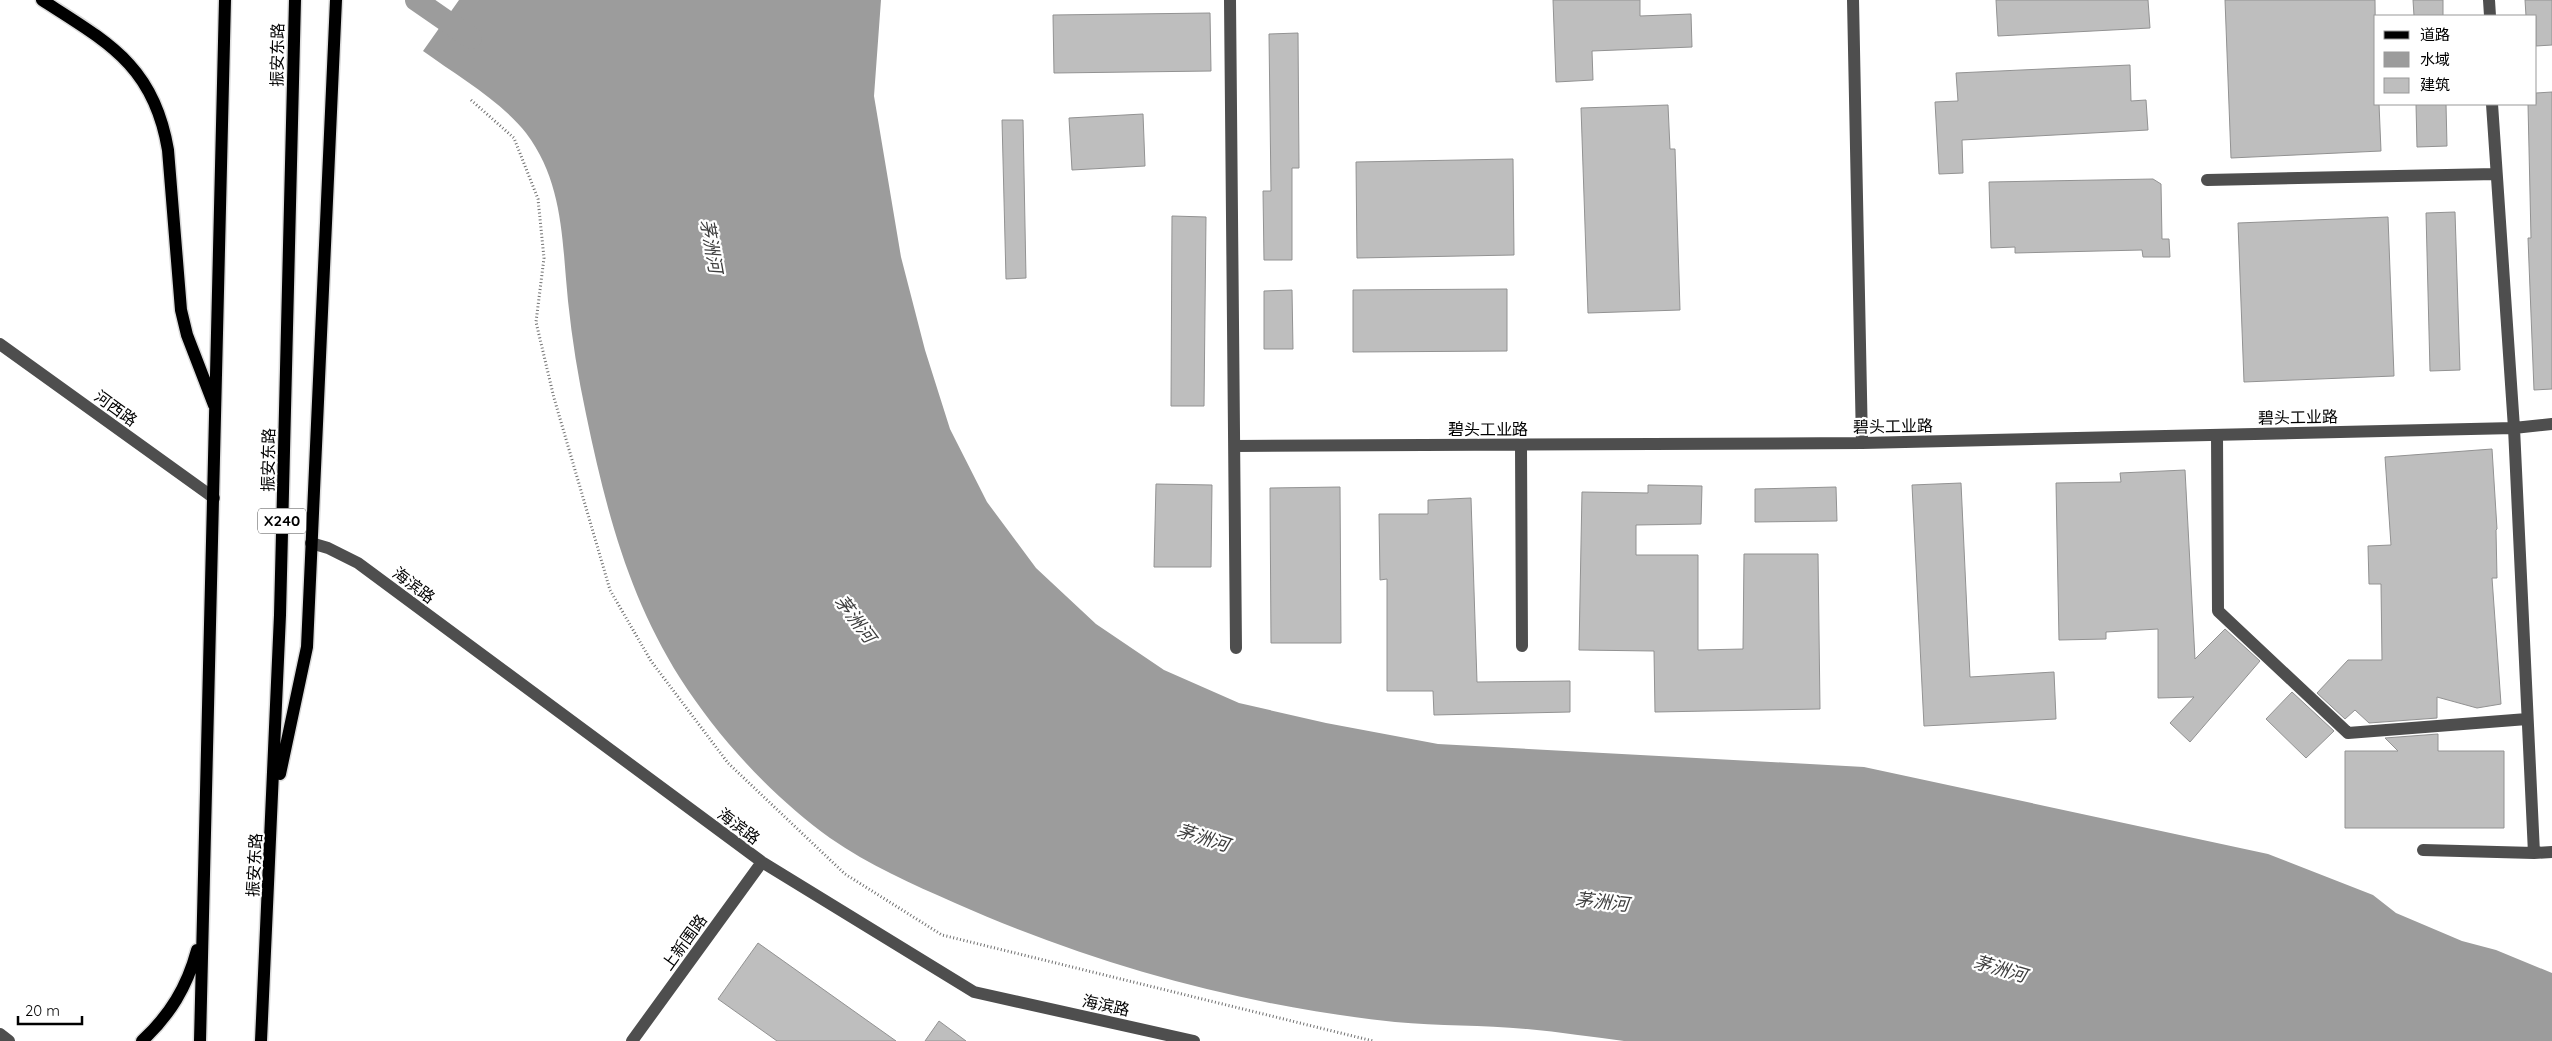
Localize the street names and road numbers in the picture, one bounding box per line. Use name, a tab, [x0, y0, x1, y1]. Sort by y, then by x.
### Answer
street label: 振安东路	[266, 23, 288, 87]
street label: 河西路	[91, 386, 141, 430]
street label: 碧头工业路	[2258, 406, 2338, 428]
street label: 碧头工业路	[1853, 415, 1933, 437]
street label: 碧头工业路	[1448, 419, 1528, 439]
street label: 振安东路	[257, 428, 279, 492]
road number: X240	[258, 508, 306, 534]
street label: 海滨路	[389, 563, 439, 607]
street label: 海滨路	[714, 804, 764, 848]
street label: 振安东路	[242, 833, 266, 897]
street label: 上新围路	[657, 910, 711, 974]
street label: 海滨路	[1080, 990, 1132, 1020]

